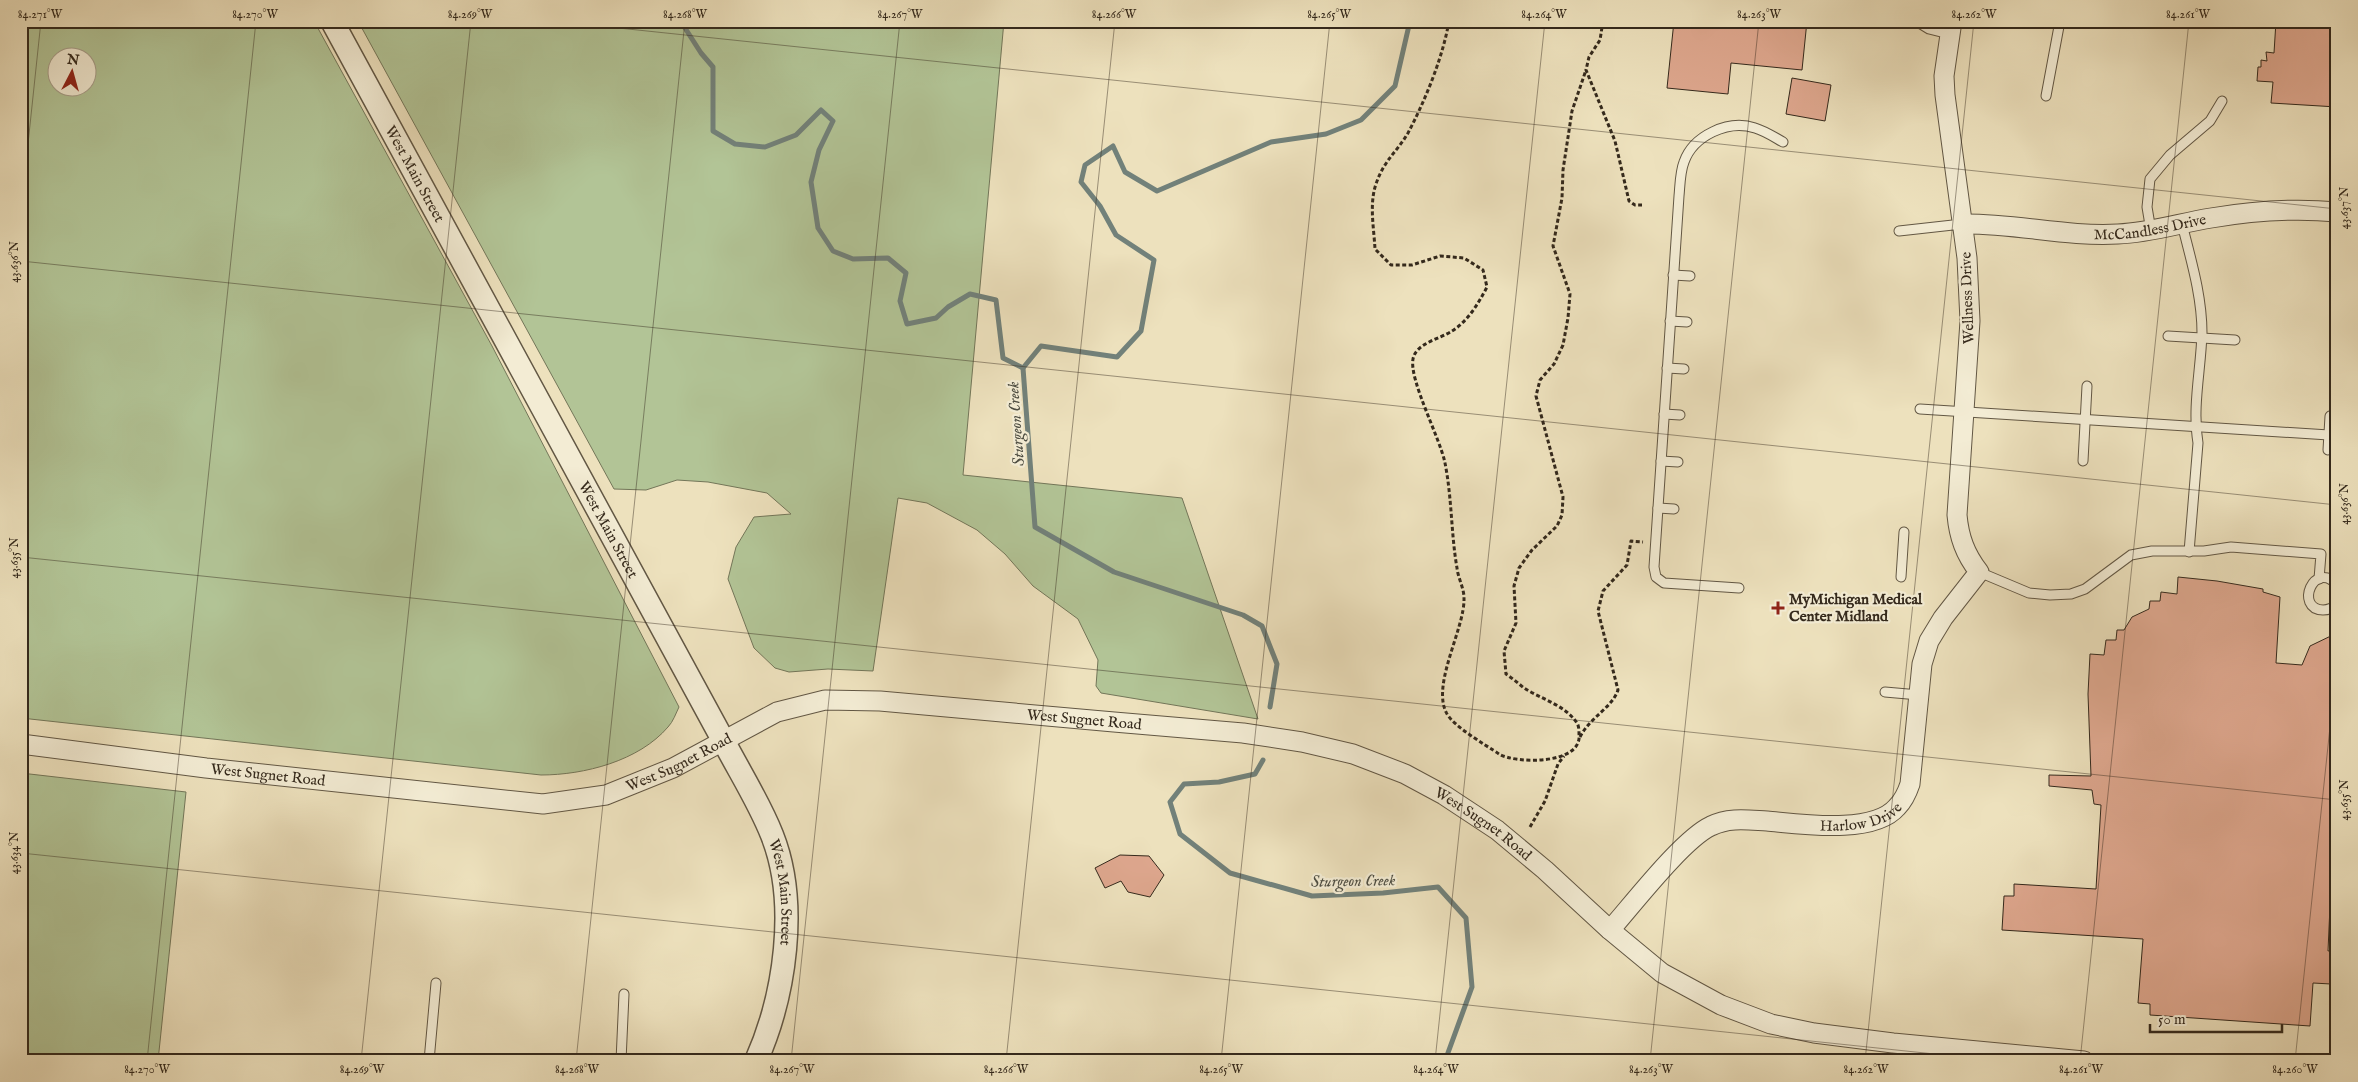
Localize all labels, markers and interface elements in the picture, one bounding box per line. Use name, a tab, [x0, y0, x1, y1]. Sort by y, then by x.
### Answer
text: 84.271°W	[18, 7, 63, 22]
text: 84.270°W	[232, 7, 278, 22]
text: 84.269°W	[448, 7, 493, 22]
text: 84.268°W	[663, 7, 708, 22]
text: 84.267°W	[878, 7, 923, 22]
text: 84.266°W	[1092, 7, 1137, 22]
text: 84.265°W	[1307, 7, 1351, 22]
text: 84.264°W	[1521, 7, 1567, 22]
text: 84.263°W	[1737, 7, 1781, 22]
text: 84.262°W	[1952, 7, 1997, 22]
text: 84.261°W	[2166, 7, 2210, 22]
north arrow	[48, 48, 98, 98]
text: N	[65, 50, 80, 70]
street label: West Main Street	[381, 122, 449, 226]
text: 43.637°N	[2337, 186, 2352, 229]
street label: McCandless Drive	[2094, 210, 2208, 244]
text: 43.636°N	[7, 241, 22, 283]
street label: Wellness Drive	[1956, 251, 1979, 344]
water label: Sturgeon Creek	[1004, 380, 1030, 467]
street label: West Main Street	[574, 478, 642, 582]
text: 43.636°N	[2337, 483, 2352, 525]
text: 43.635°N	[7, 537, 22, 579]
place label: MyMichigan Medical Center Midland	[1789, 590, 1923, 626]
marker: MyMichigan Medical Center Midland	[1771, 601, 1785, 615]
street label: West Sugnet Road	[1026, 705, 1143, 734]
street label: West Sugnet Road	[623, 729, 736, 796]
street label: West Sugnet Road	[210, 760, 327, 791]
text: 43.635°N	[2337, 779, 2352, 821]
street label: West Sugnet Road	[1431, 783, 1536, 866]
street label: Harlow Drive	[1820, 799, 1907, 836]
text: 43.634°N	[7, 831, 22, 874]
street label: West Main Street	[764, 837, 795, 946]
water label: Sturgeon Creek	[1311, 871, 1396, 893]
scale bar	[2150, 1002, 2283, 1034]
text: 50 m	[2158, 1010, 2186, 1029]
text: 84.270°W	[124, 1062, 170, 1077]
text: 84.269°W	[340, 1062, 385, 1077]
text: 84.268°W	[555, 1062, 600, 1077]
text: 84.267°W	[770, 1062, 815, 1077]
text: 84.266°W	[984, 1062, 1029, 1077]
text: 84.265°W	[1199, 1062, 1243, 1077]
text: 84.264°W	[1413, 1062, 1459, 1077]
text: 84.263°W	[1629, 1062, 1673, 1077]
text: 84.262°W	[1844, 1062, 1889, 1077]
text: 84.261°W	[2059, 1062, 2103, 1077]
text: 84.260°W	[2272, 1062, 2318, 1077]

